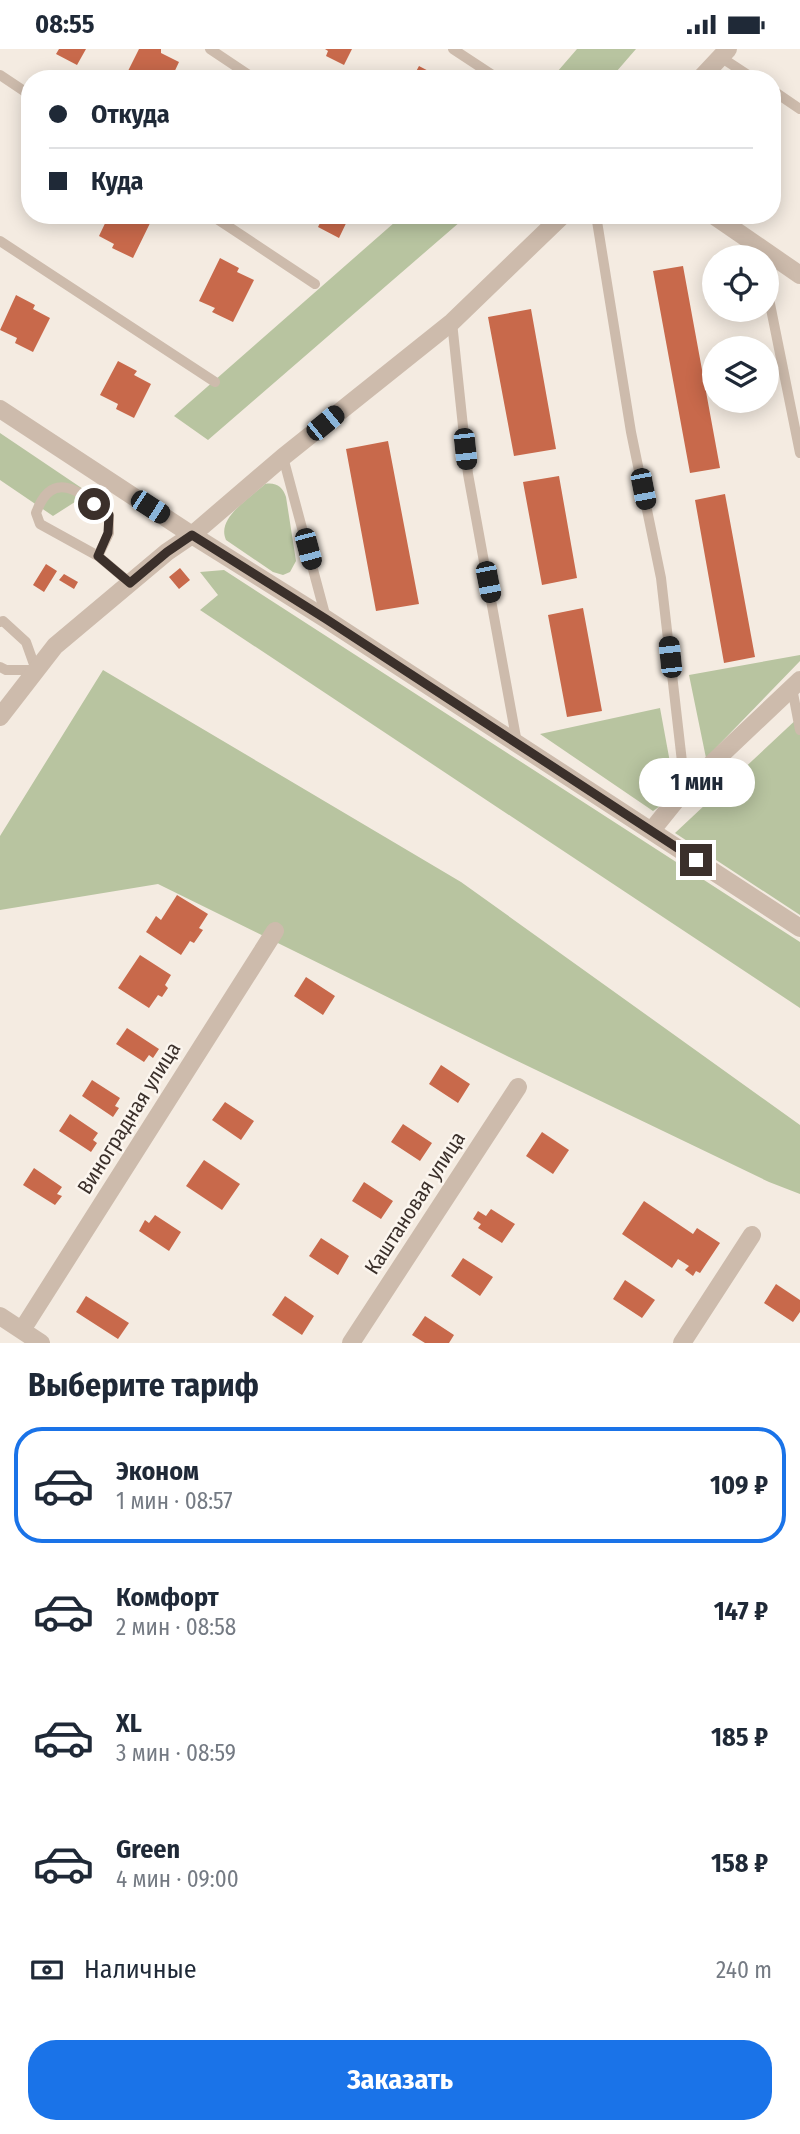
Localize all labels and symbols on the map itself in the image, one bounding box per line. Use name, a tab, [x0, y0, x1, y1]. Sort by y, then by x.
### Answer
car	[303, 402, 348, 444]
car	[453, 427, 478, 471]
car	[629, 466, 658, 512]
car	[127, 487, 174, 527]
route start	[78, 488, 110, 520]
car	[293, 526, 324, 572]
car	[474, 559, 503, 605]
car	[658, 635, 683, 679]
callout: 1 мин	[638, 759, 754, 807]
route end	[680, 844, 712, 876]
street label: Виноградная улица	[72, 1037, 186, 1199]
street label: Каштановая улица	[359, 1127, 471, 1279]

